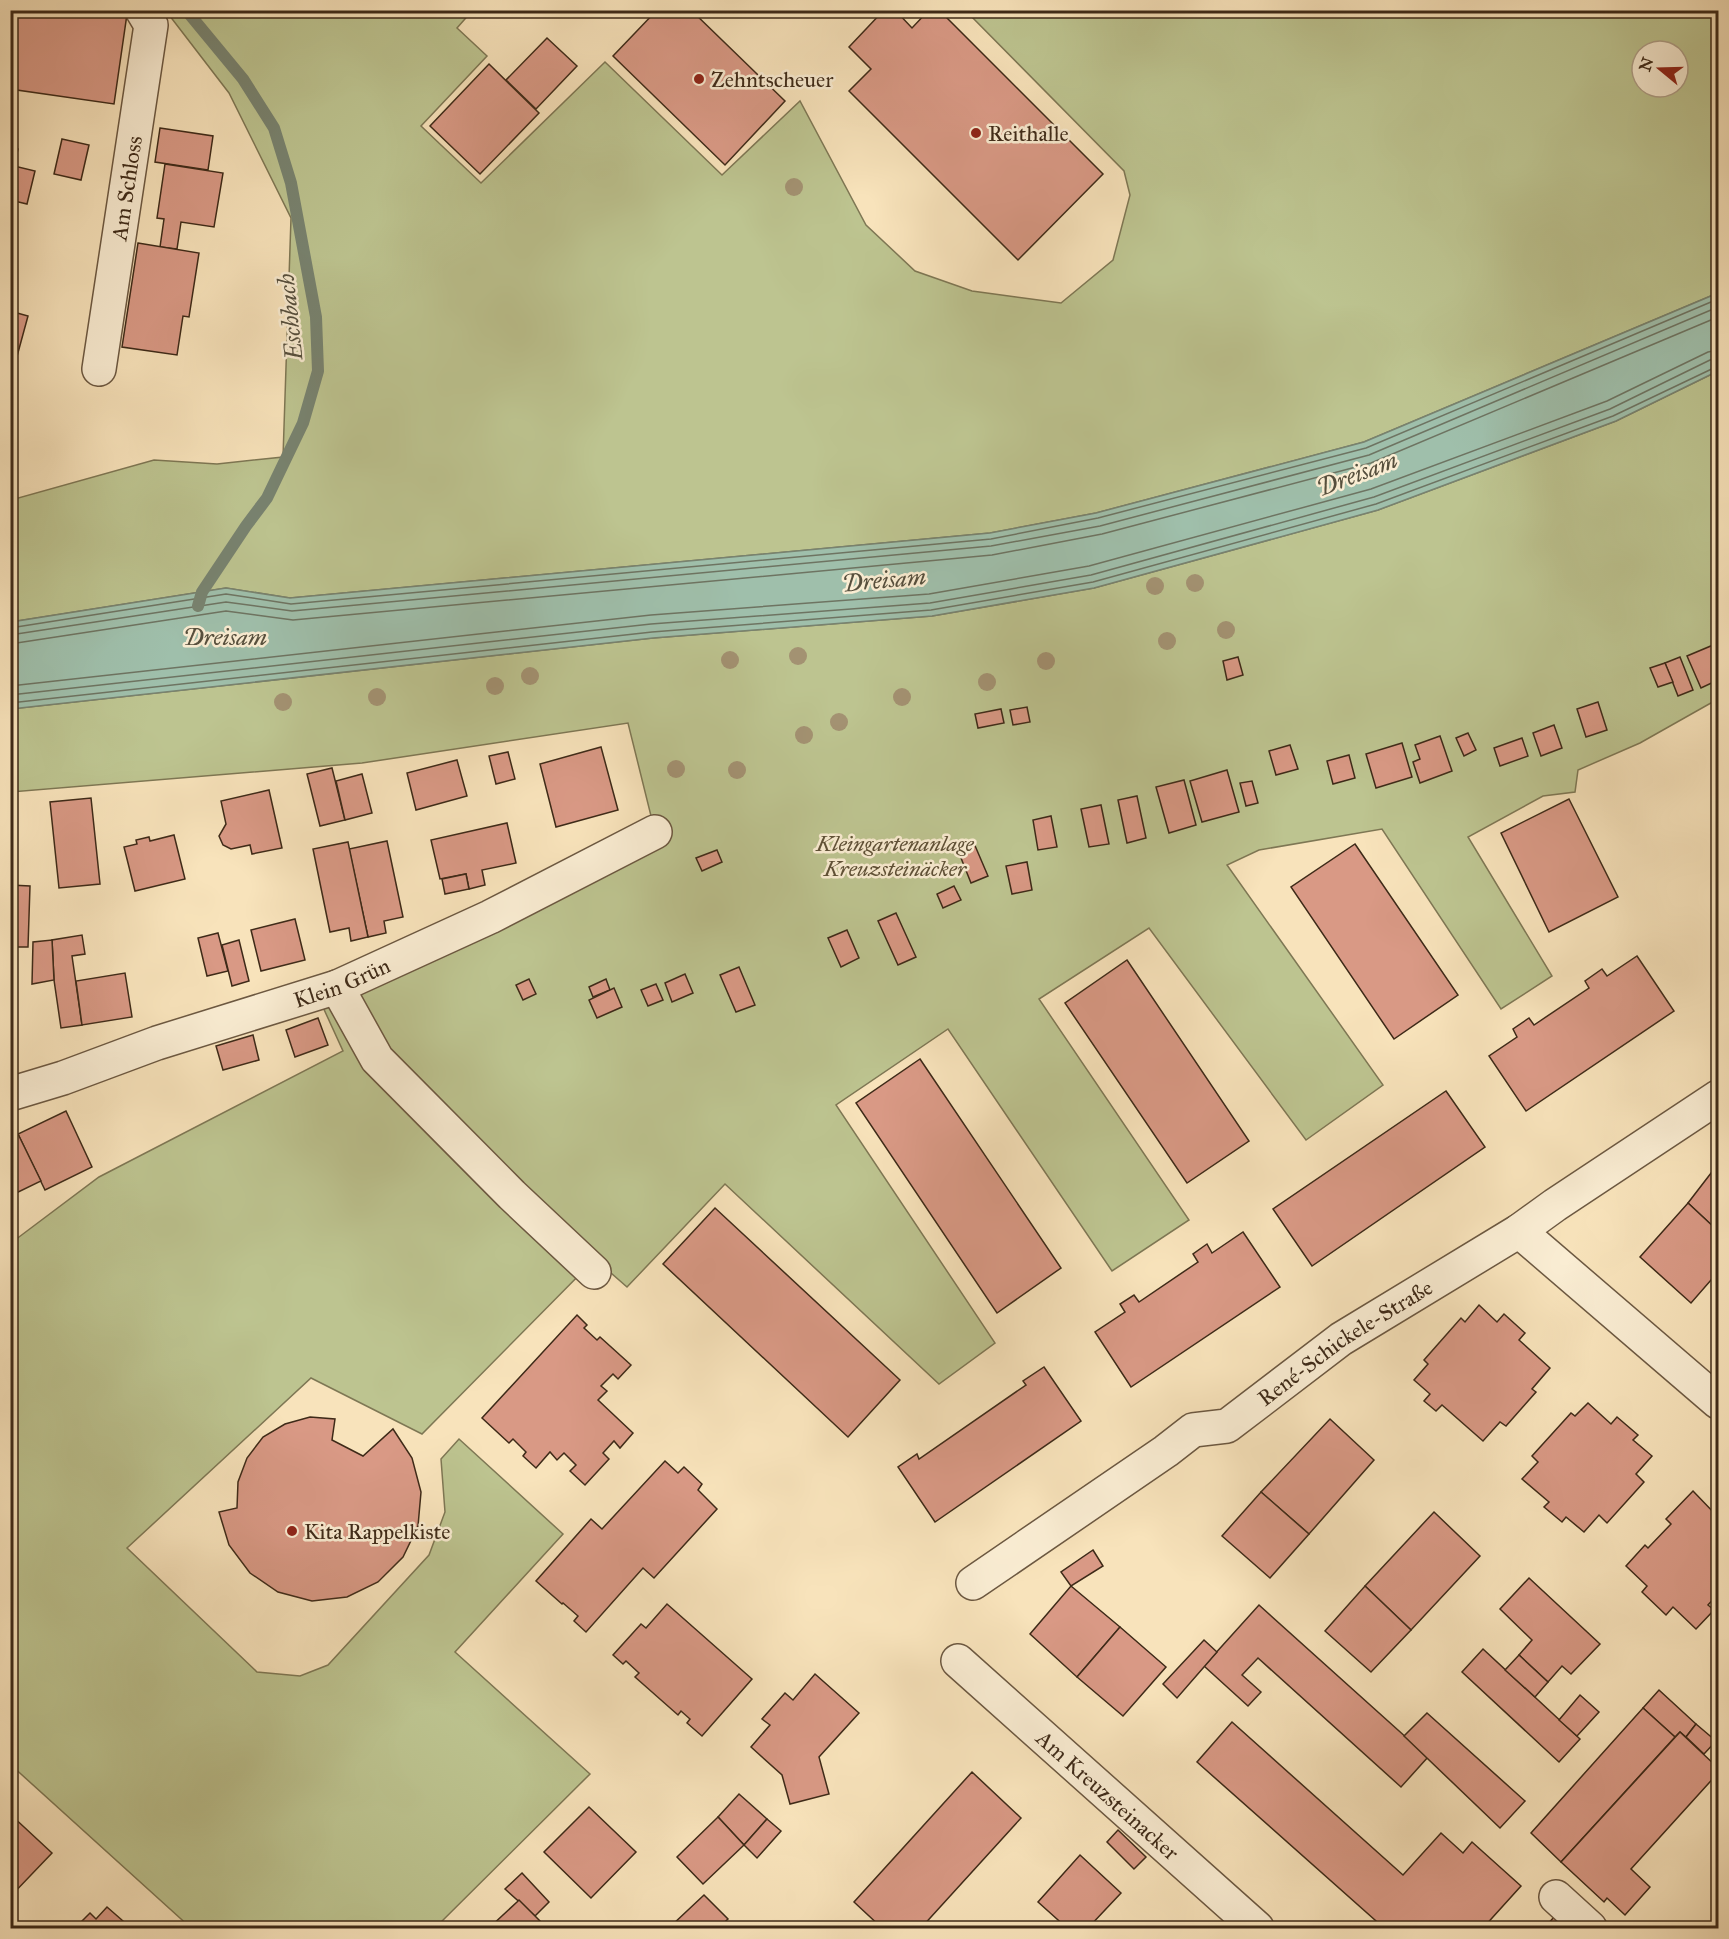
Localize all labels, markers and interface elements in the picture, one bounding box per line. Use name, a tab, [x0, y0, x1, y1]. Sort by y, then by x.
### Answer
north arrow	[1630, 39, 1690, 99]
text: N	[1635, 54, 1658, 74]
place label: Zehntscheuer	[711, 66, 834, 93]
marker: Zehntscheuer	[692, 72, 706, 86]
place label: Reithalle	[988, 120, 1069, 147]
marker: Reithalle	[969, 126, 983, 140]
street label: Am Schloss	[105, 134, 148, 243]
water label: Eschbach	[271, 272, 310, 363]
water label: Dreisam	[1312, 445, 1402, 503]
water label: Dreisam	[841, 561, 927, 599]
water label: Dreisam	[183, 622, 267, 652]
park label: Kleingartenanlage Kreuzsteinäcker	[815, 830, 975, 882]
street label: Klein Grün	[290, 952, 394, 1014]
street label: René-Schickele-Straße	[1252, 1274, 1437, 1412]
place label: Kita Rappelkiste	[304, 1518, 451, 1545]
marker: Kita Rappelkiste	[285, 1524, 299, 1538]
street label: Am Kreuzsteinacker	[1030, 1724, 1185, 1866]

